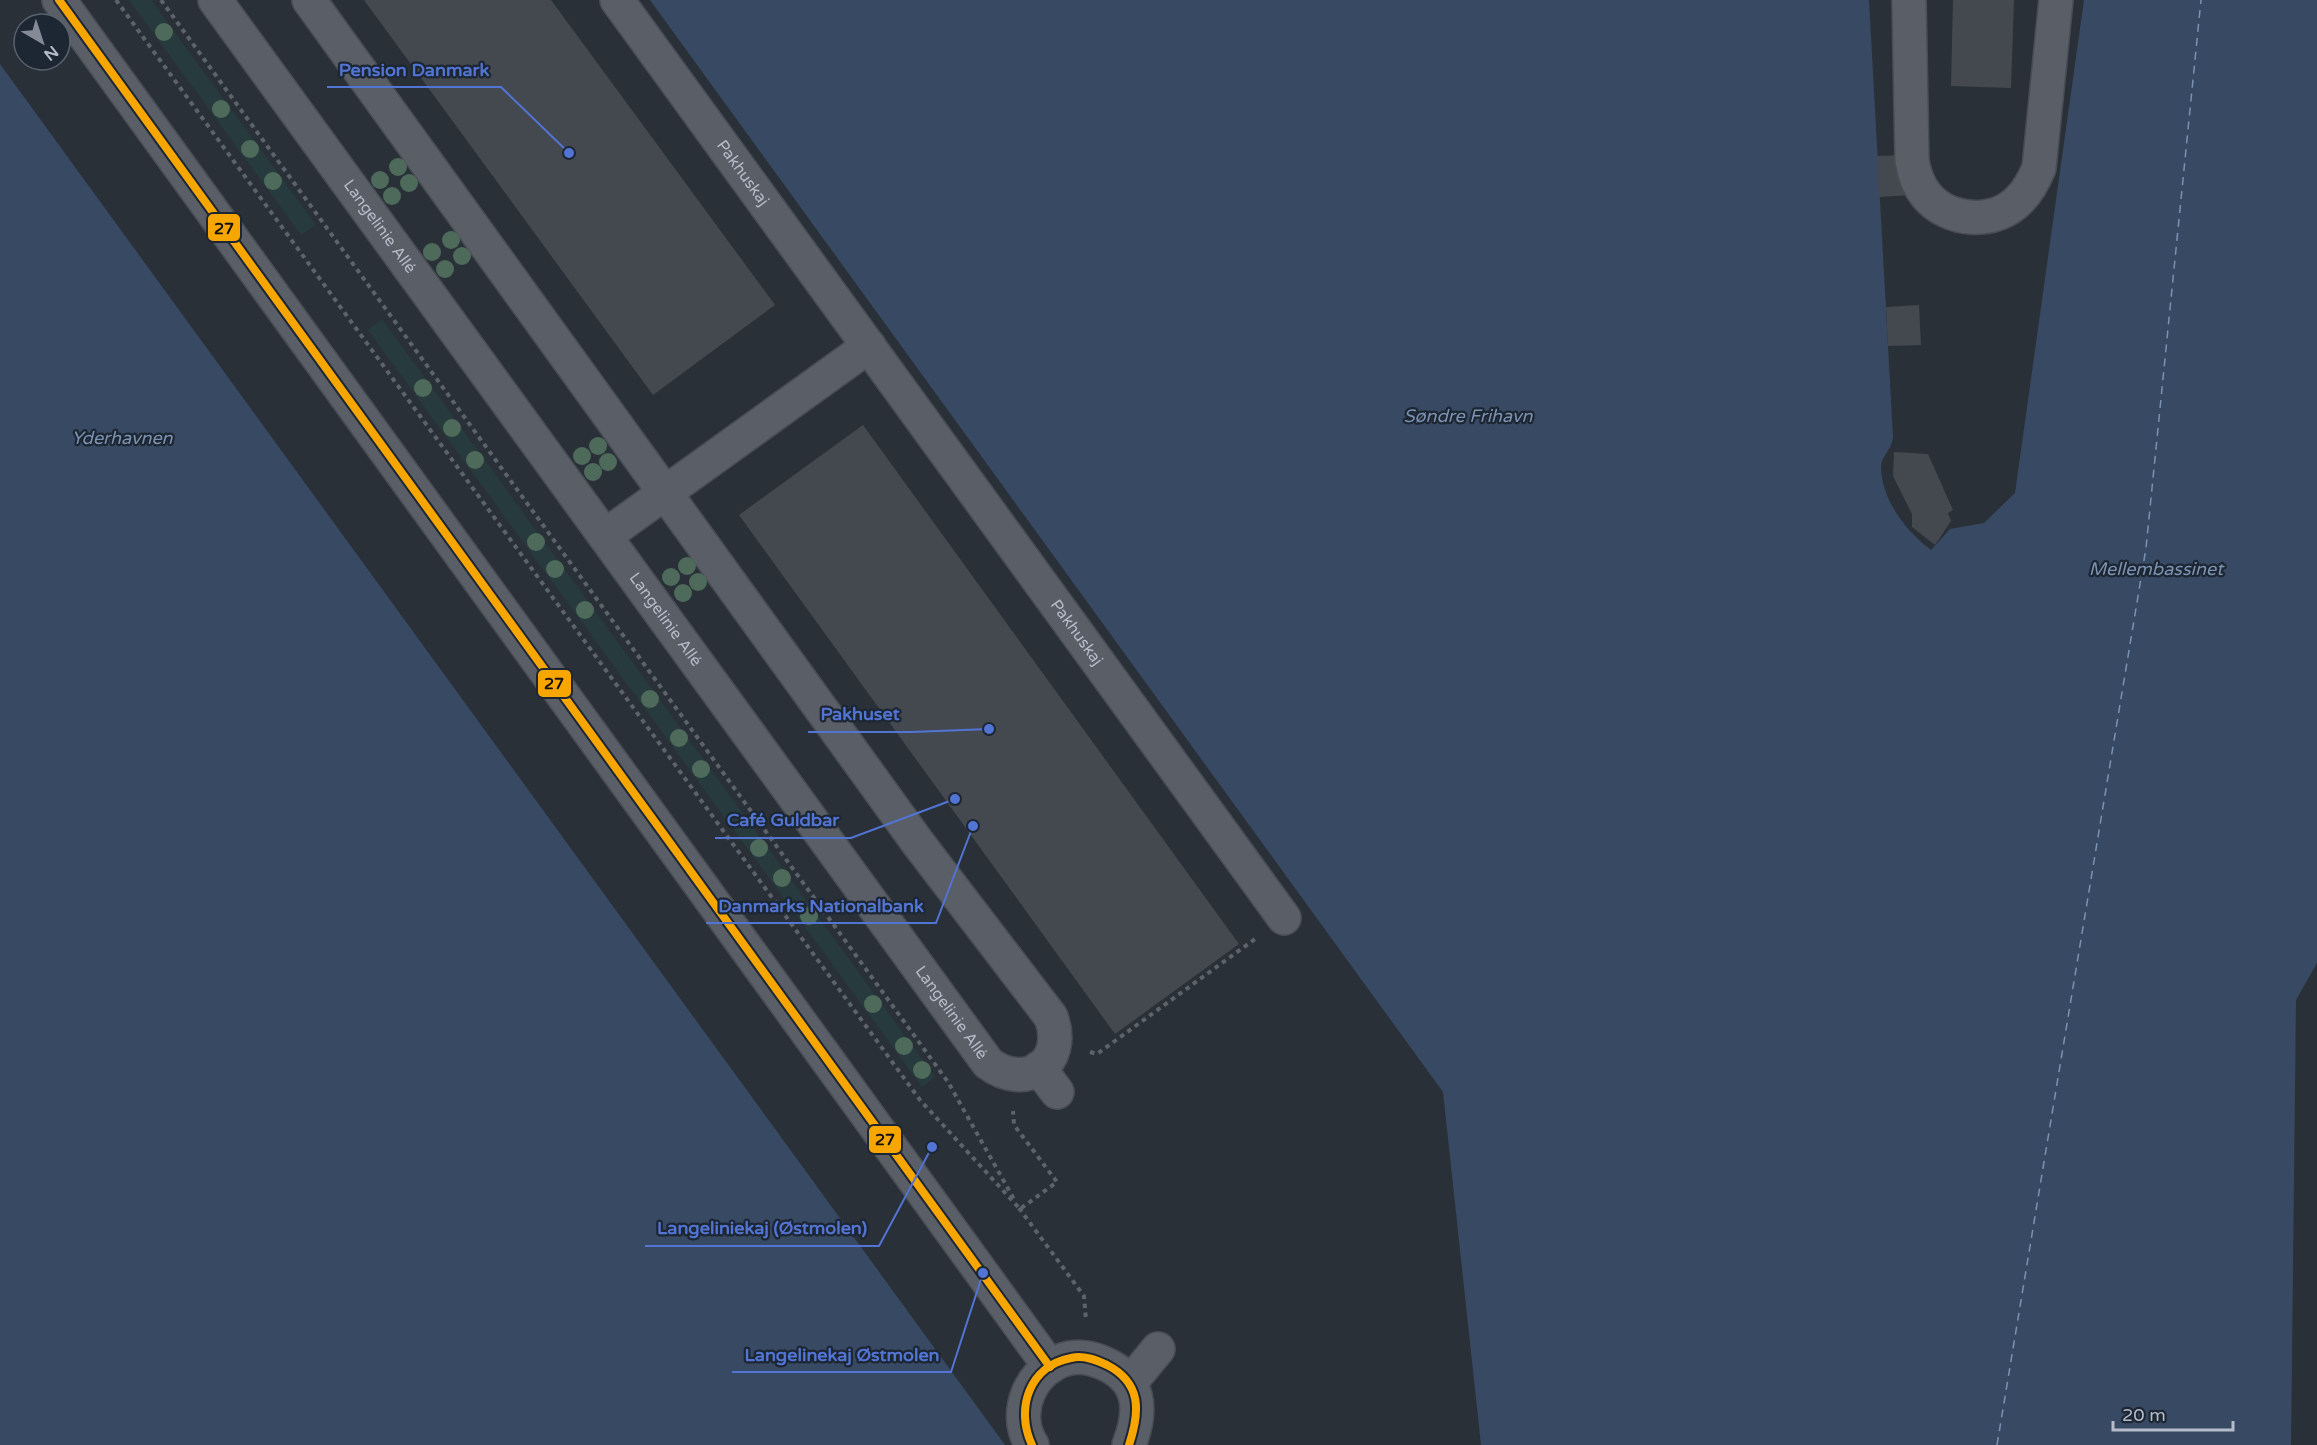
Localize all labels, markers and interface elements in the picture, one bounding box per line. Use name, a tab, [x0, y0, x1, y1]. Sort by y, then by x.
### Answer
north arrow	[12, 12, 72, 72]
text: N	[40, 41, 62, 65]
callout: Pension Danmark	[327, 51, 501, 87]
text: Pension Danmark	[339, 59, 489, 81]
street label: Pakhuskaj	[712, 136, 773, 210]
street label: Langelinie Allé	[339, 176, 420, 277]
line badge: 27	[207, 213, 241, 242]
text: 27	[214, 219, 234, 239]
water label: Søndre Frihavn	[1403, 405, 1534, 427]
water label: Yderhavnen	[71, 427, 174, 449]
water label: Mellembassinet	[2089, 558, 2225, 580]
street label: Langelinie Allé	[625, 569, 706, 670]
street label: Pakhuskaj	[1046, 596, 1107, 670]
line badge: 27	[537, 669, 572, 698]
text: 27	[544, 674, 564, 694]
callout: Pakhuset	[808, 696, 912, 732]
text: Pakhuset	[820, 703, 900, 725]
callout: Café Guldbar	[715, 802, 851, 838]
text: Café Guldbar	[727, 809, 840, 831]
callout: Danmarks Nationalbank	[706, 887, 936, 923]
text: Danmarks Nationalbank	[718, 895, 924, 917]
street label: Langelinie Allé	[911, 962, 992, 1063]
line badge: 27	[868, 1125, 902, 1154]
text: 27	[875, 1130, 895, 1150]
callout: Langeliniekaj (Østmolen)	[645, 1210, 879, 1246]
text: Langeliniekaj (Østmolen)	[657, 1217, 867, 1239]
callout: Langelinekaj Østmolen	[732, 1336, 951, 1372]
text: Langelinekaj Østmolen	[744, 1344, 940, 1366]
scale bar	[2113, 1394, 2233, 1432]
text: 20 m	[2122, 1404, 2166, 1426]

